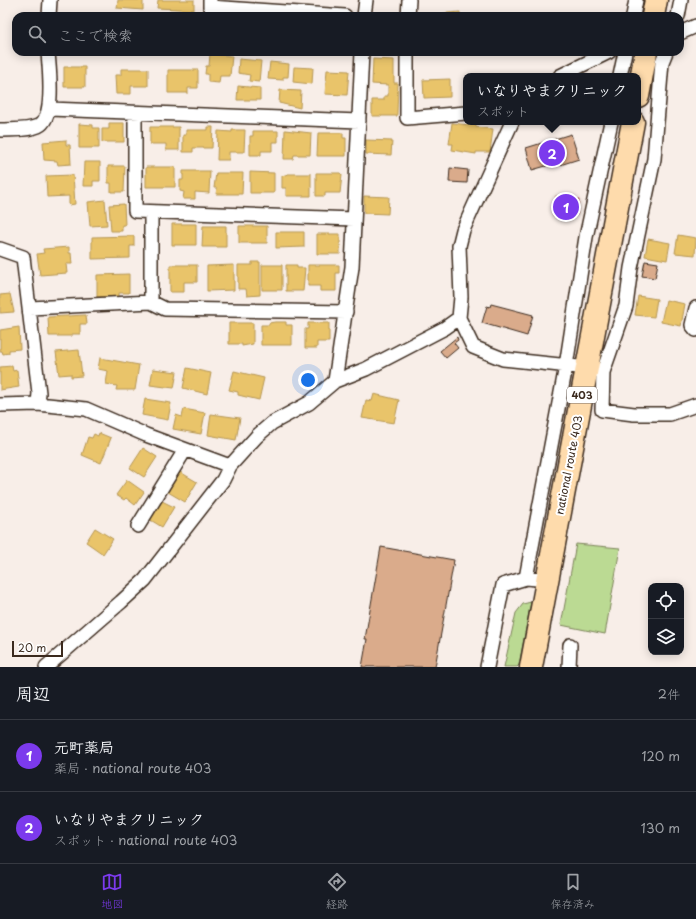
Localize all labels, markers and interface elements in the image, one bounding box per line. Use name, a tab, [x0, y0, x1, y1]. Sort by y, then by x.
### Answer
search box	[12, 12, 684, 56]
icon: search	[26, 23, 48, 45]
text: ここで検索	[58, 23, 133, 46]
popup	[463, 73, 641, 125]
text: いなりやまクリニック	[477, 78, 627, 101]
text: スポット	[477, 101, 529, 120]
pin: 2	[539, 138, 565, 168]
pin: 1	[553, 192, 579, 222]
your location	[298, 370, 318, 390]
road number: 403	[567, 387, 597, 403]
street label: national route 403	[551, 414, 586, 516]
map controls	[648, 583, 684, 655]
button: locate	[648, 583, 684, 619]
button: layers	[648, 619, 684, 655]
scale bar	[12, 639, 63, 658]
text: 20 m	[18, 639, 46, 656]
text: 周辺	[16, 680, 50, 706]
text: 2件	[658, 684, 680, 703]
text: 元町薬局	[54, 735, 114, 758]
text: 1	[26, 746, 32, 765]
text: 120 m	[641, 746, 680, 765]
text: 薬局 · national route 403	[54, 758, 211, 777]
text: いなりやまクリニック	[54, 807, 204, 830]
text: 2	[24, 818, 34, 837]
text: 130 m	[641, 818, 680, 837]
text: スポット · national route 403	[54, 830, 237, 849]
tab: 地図	[101, 871, 123, 912]
tab: 経路	[326, 871, 348, 912]
tab: 保存済み	[551, 871, 595, 912]

